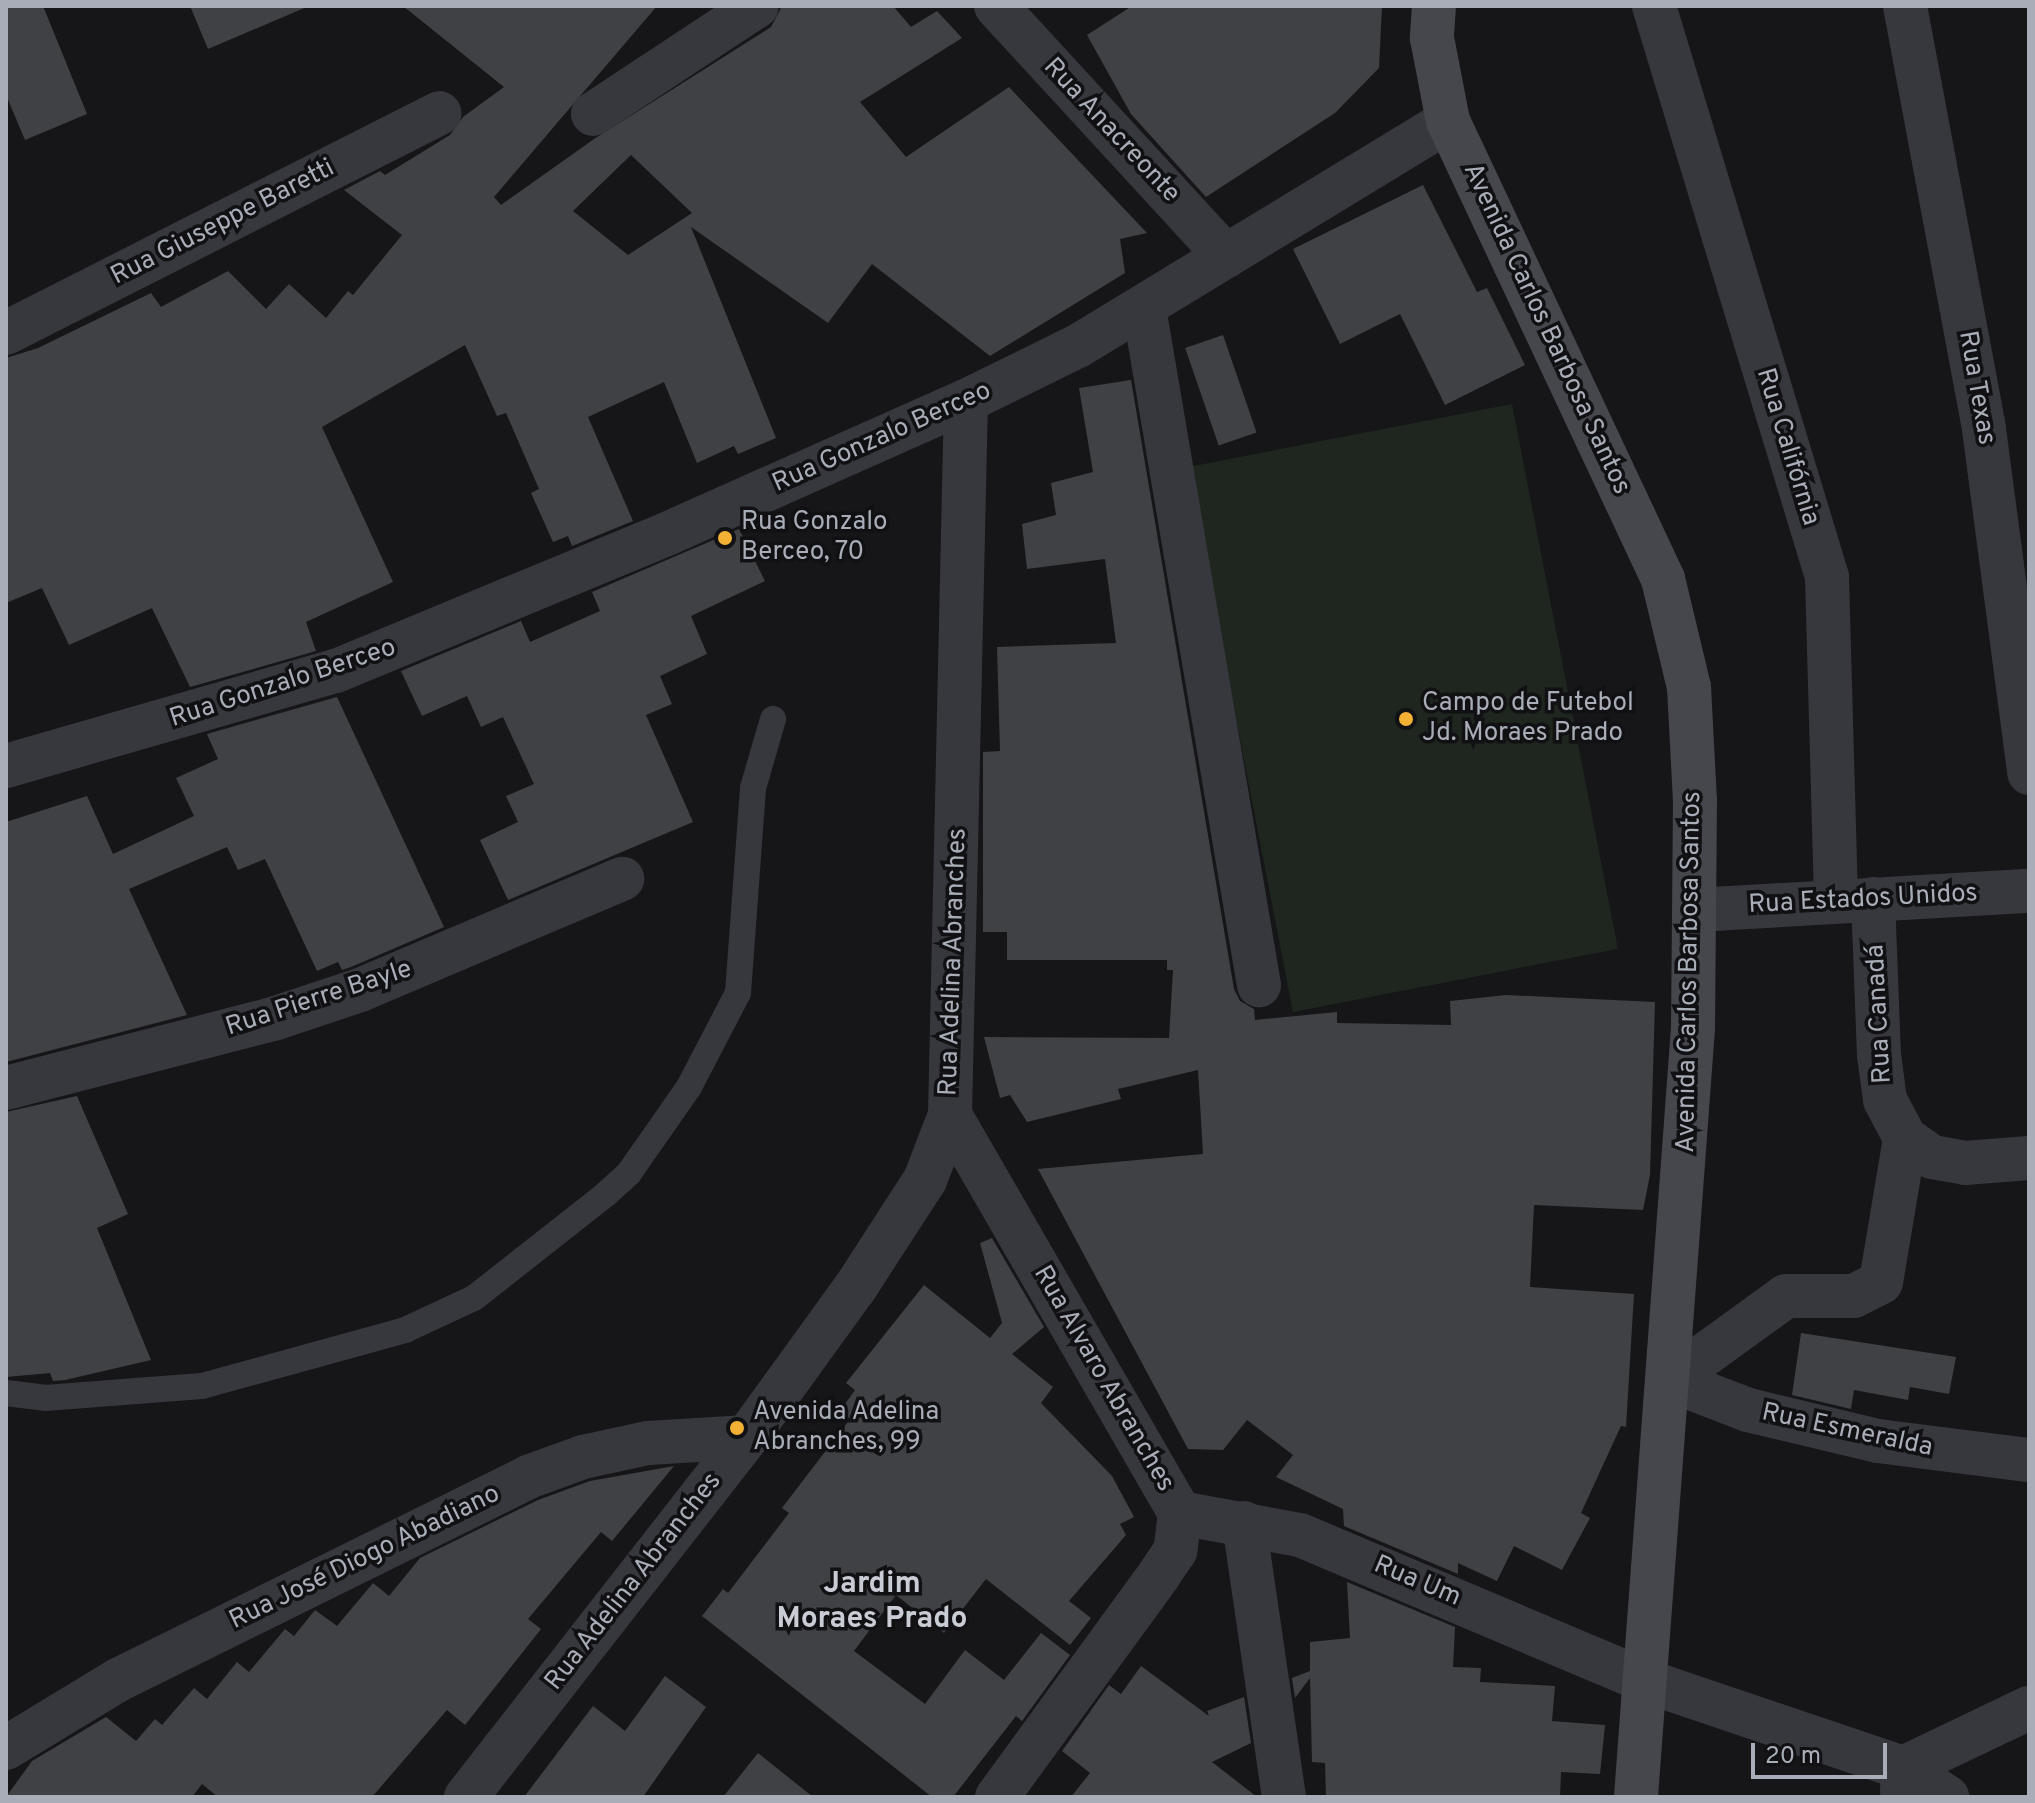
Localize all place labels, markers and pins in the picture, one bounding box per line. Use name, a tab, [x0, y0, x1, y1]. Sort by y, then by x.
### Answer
place label: Rua Gonzalo Berceo, 70	[741, 507, 888, 568]
marker: Rua Gonzalo Berceo, 70	[716, 529, 734, 547]
place label: Campo de Futebol Jd. Moraes Prado	[1422, 688, 1634, 750]
marker: Campo de Futebol Jd. Moraes Prado	[1397, 710, 1415, 728]
place label: Avenida Adelina Abranches, 99	[753, 1397, 940, 1458]
marker: Avenida Adelina Abranches, 99	[728, 1419, 746, 1437]

